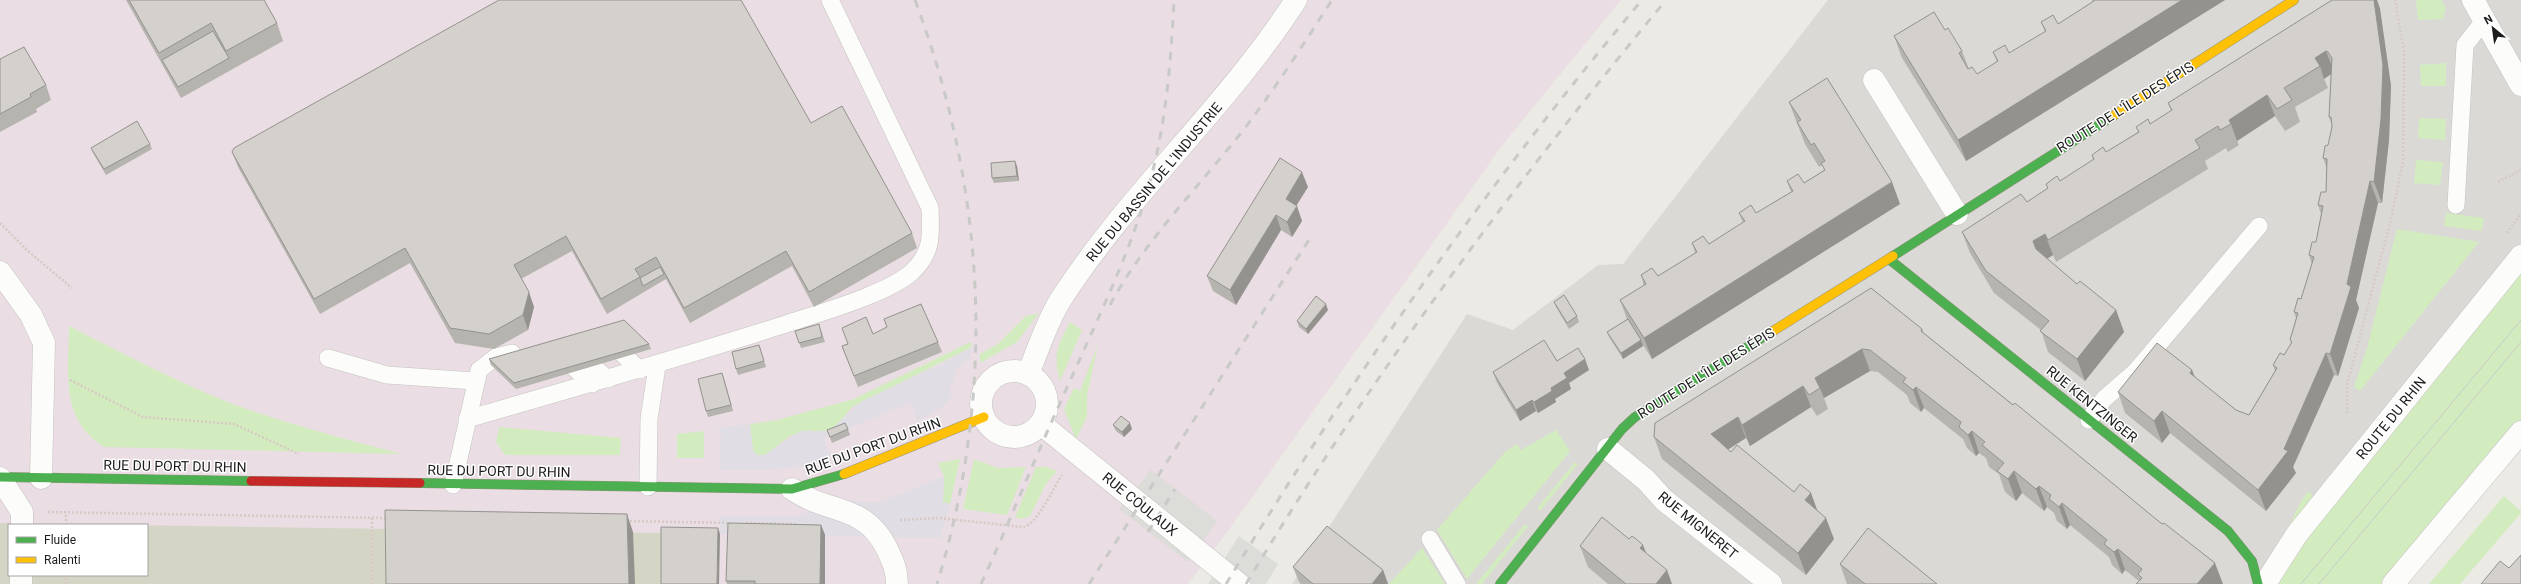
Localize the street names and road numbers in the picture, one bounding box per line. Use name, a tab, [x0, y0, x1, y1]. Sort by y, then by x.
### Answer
street label: ROUTE DE L'ÎLE DES ÉPIS	[2053, 57, 2196, 156]
street label: RUE DU BASSIN DE L'INDUSTRIE	[1083, 99, 1225, 265]
street label: ROUTE DE L'ÎLE DES ÉPIS	[1634, 323, 1777, 422]
street label: RUE KENTZINGER	[2043, 362, 2141, 446]
street label: ROUTE DU RHIN	[2353, 374, 2429, 462]
street label: RUE DU PORT DU RHIN	[803, 414, 943, 478]
street label: RUE DU PORT DU RHIN	[103, 457, 247, 475]
street label: RUE DU PORT DU RHIN	[427, 462, 571, 480]
street label: RUE COULAUX	[1099, 469, 1181, 539]
street label: RUE MIGNERET	[1655, 488, 1742, 562]

